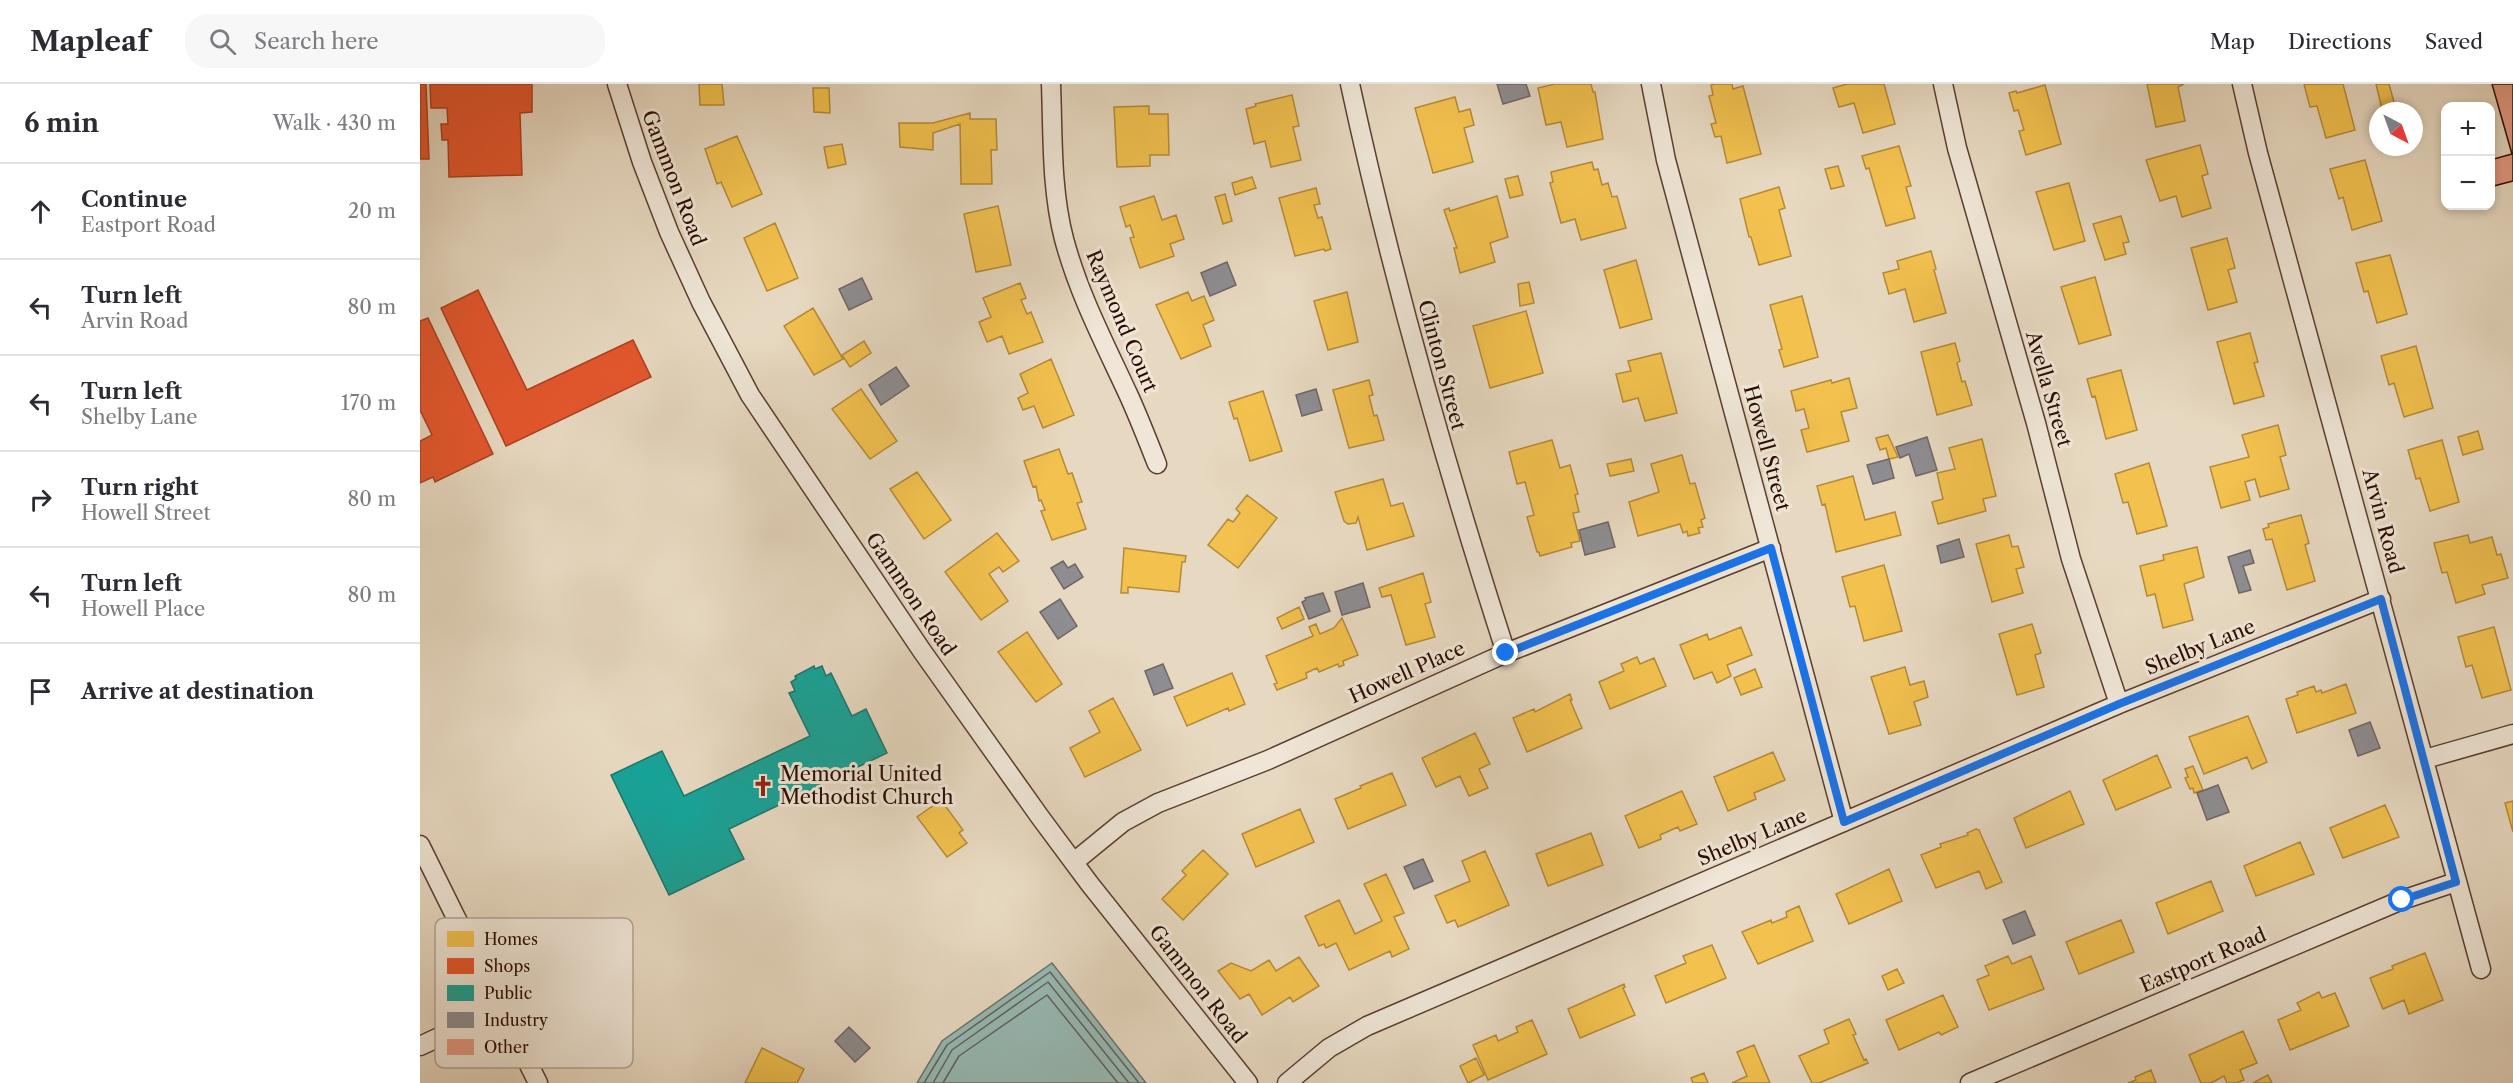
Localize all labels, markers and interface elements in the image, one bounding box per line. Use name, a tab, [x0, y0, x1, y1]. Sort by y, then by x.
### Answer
search box	[185, 14, 605, 68]
text: Mapleaf	[30, 24, 149, 58]
icon: search	[206, 25, 239, 58]
text: Search here	[254, 28, 379, 55]
text: Map	[2210, 29, 2255, 54]
text: Directions	[2288, 29, 2392, 54]
text: Saved	[2425, 29, 2483, 54]
north arrow	[2369, 102, 2423, 156]
map controls	[2441, 102, 2495, 210]
button: +	[2441, 102, 2495, 156]
text: 6 min	[24, 107, 99, 139]
street label: Gammon Road	[637, 107, 711, 249]
text: Walk · 430 m	[273, 111, 396, 135]
button: −	[2441, 156, 2495, 210]
text: Continue	[81, 186, 187, 213]
icon: ahead	[24, 195, 57, 228]
text: 20 m	[348, 199, 396, 223]
text: Eastport Road	[81, 213, 216, 237]
street label: Raymond Court	[1081, 246, 1163, 396]
text: Turn left	[81, 282, 182, 309]
icon: left	[24, 291, 57, 324]
text: 80 m	[348, 295, 396, 319]
street label: Clinton Street	[1413, 297, 1471, 433]
text: Arvin Road	[81, 309, 188, 333]
street label: Avella Street	[2021, 327, 2077, 450]
text: Turn left	[81, 378, 182, 405]
street label: Howell Street	[1739, 382, 1795, 514]
icon: left	[24, 387, 57, 420]
text: 170 m	[341, 391, 396, 415]
text: Shelby Lane	[81, 405, 197, 429]
street label: Arvin Road	[2357, 465, 2408, 576]
text: Turn right	[81, 474, 199, 501]
icon: right	[24, 483, 57, 516]
text: 80 m	[348, 487, 396, 511]
text: Howell Street	[81, 501, 210, 525]
street label: Gammon Road	[861, 528, 961, 660]
text: Turn left	[81, 570, 182, 597]
icon: left	[24, 579, 57, 612]
text: 80 m	[348, 583, 396, 607]
text: Howell Place	[81, 597, 205, 621]
street label: Shelby Lane	[2142, 614, 2258, 680]
street label: Howell Place	[1345, 636, 1469, 708]
route end	[1492, 639, 1518, 665]
icon: arrive	[24, 675, 57, 708]
text: Arrive at destination	[81, 678, 314, 705]
place label: Memorial United Methodist Church	[780, 762, 954, 809]
church icon: Memorial United Methodist Church	[751, 774, 775, 798]
street label: Shelby Lane	[1694, 803, 1810, 871]
route start	[2388, 886, 2414, 912]
legend	[435, 918, 633, 1068]
street label: Gammon Road	[1144, 920, 1252, 1048]
street label: Eastport Road	[2136, 923, 2270, 997]
text: Homes	[484, 929, 538, 949]
text: Shops	[484, 956, 530, 976]
text: Public	[484, 983, 532, 1003]
text: Industry	[484, 1010, 549, 1030]
text: Other	[484, 1037, 529, 1057]

